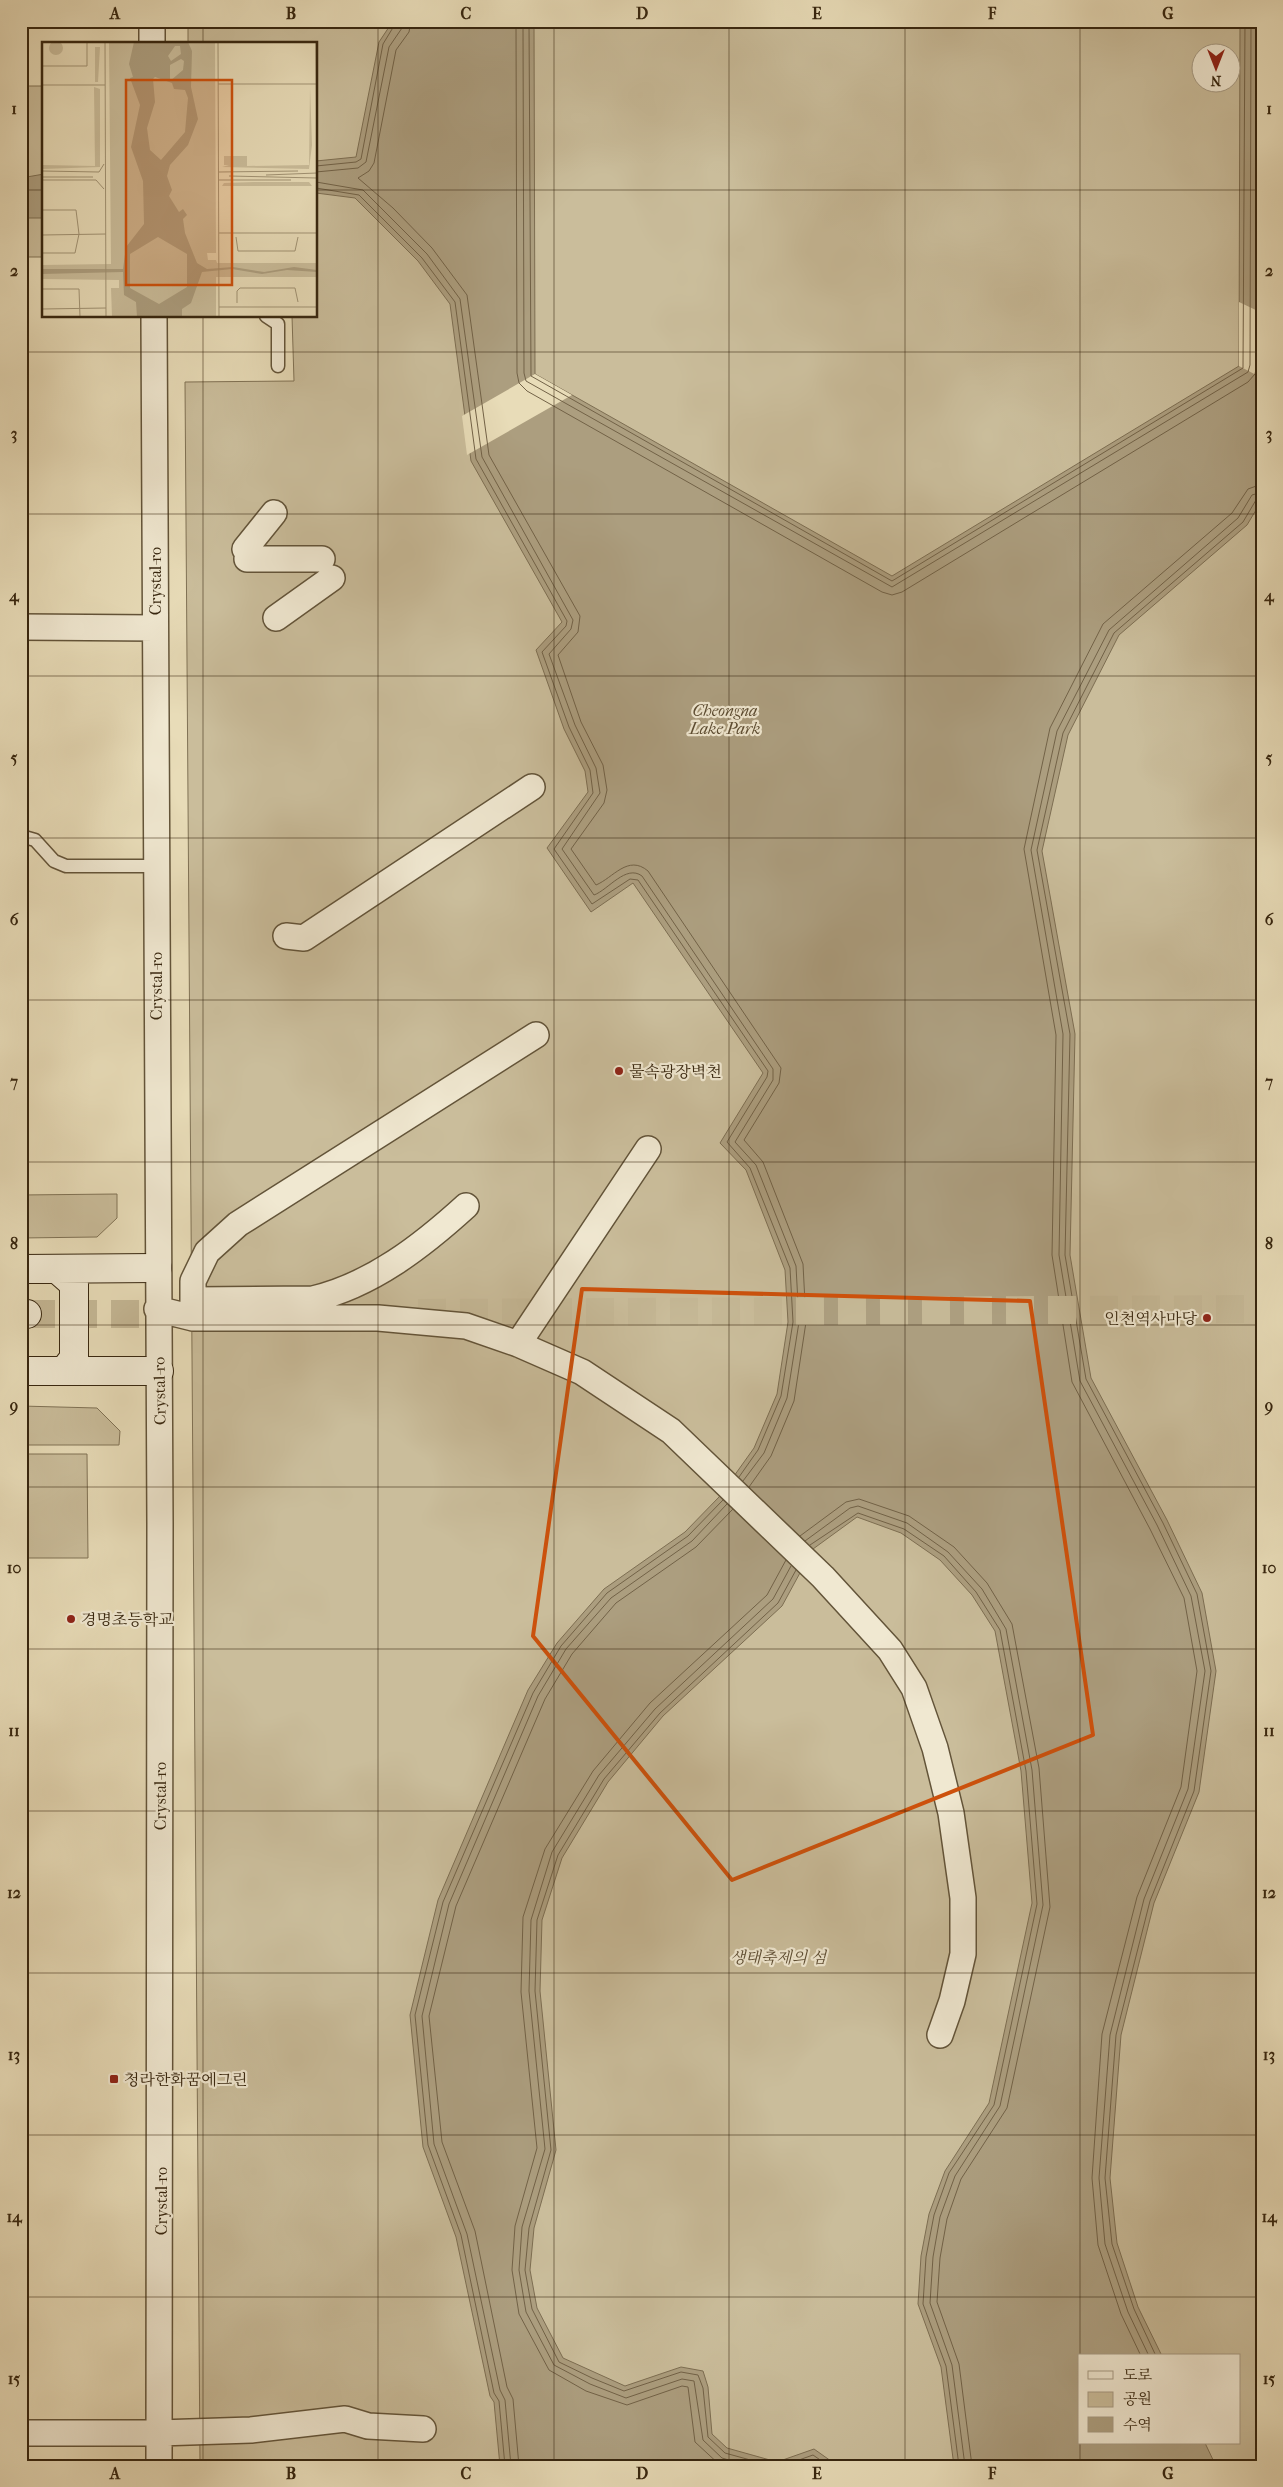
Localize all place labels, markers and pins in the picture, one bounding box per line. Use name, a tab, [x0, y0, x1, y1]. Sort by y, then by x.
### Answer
place label: 물속광장벽천	[629, 1062, 722, 1081]
marker: 물속광장벽천	[613, 1065, 625, 1077]
place label: 인천역사마당	[1104, 1309, 1198, 1328]
marker: 인천역사마당	[1201, 1312, 1213, 1324]
place label: 경명초등학교	[81, 1610, 174, 1629]
marker: 경명초등학교	[65, 1613, 77, 1625]
place label: 청라한화꿈에그린	[124, 2070, 248, 2089]
marker: 청라한화꿈에그린	[108, 2073, 120, 2085]

